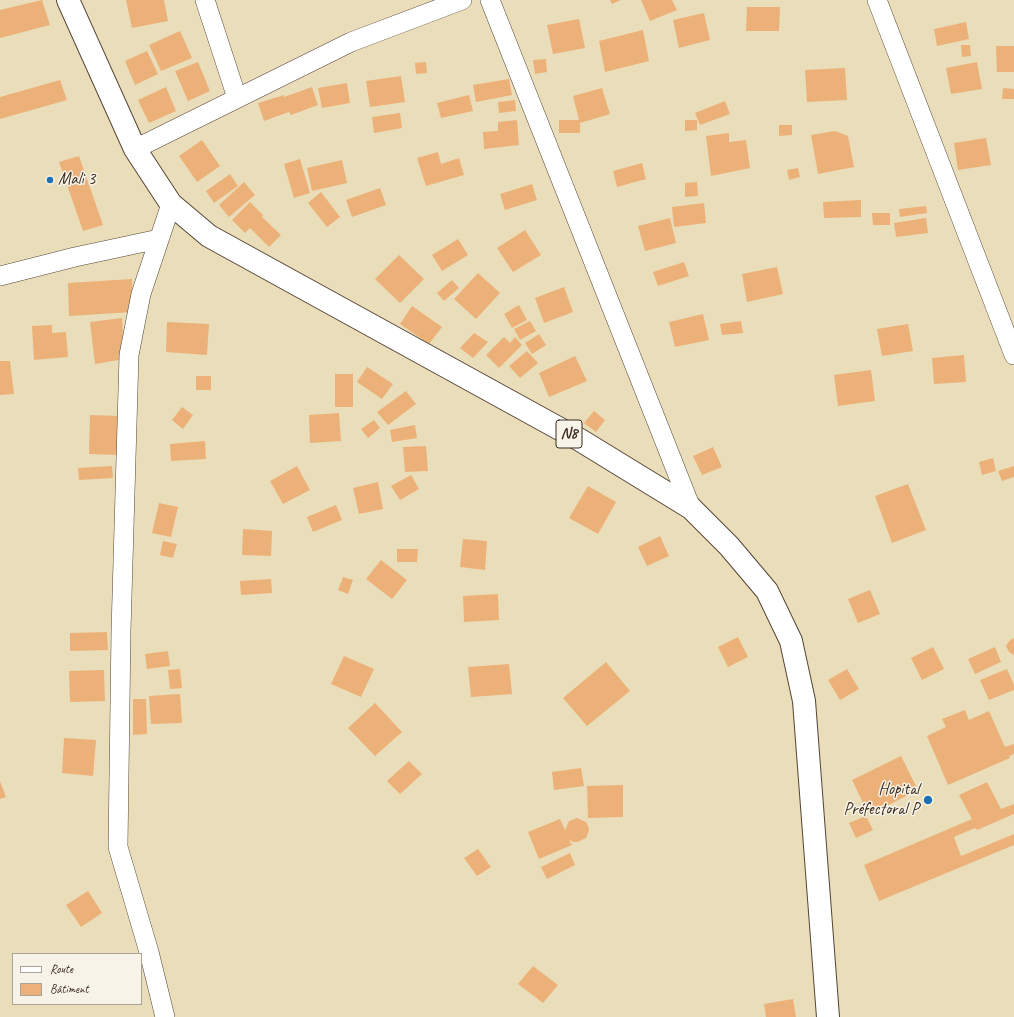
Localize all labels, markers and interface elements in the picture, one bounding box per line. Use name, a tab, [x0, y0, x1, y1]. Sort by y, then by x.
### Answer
place label: Mali 3	[58, 170, 95, 190]
marker: Mali 3	[45, 175, 55, 185]
road number: N8	[556, 420, 582, 448]
place label: Hopital Préfectoral P	[843, 780, 919, 820]
marker: Hopital Préfectoral P	[922, 794, 934, 806]
legend	[12, 953, 142, 1005]
text: Route	[50, 961, 73, 977]
text: Bâtiment	[50, 981, 88, 997]

